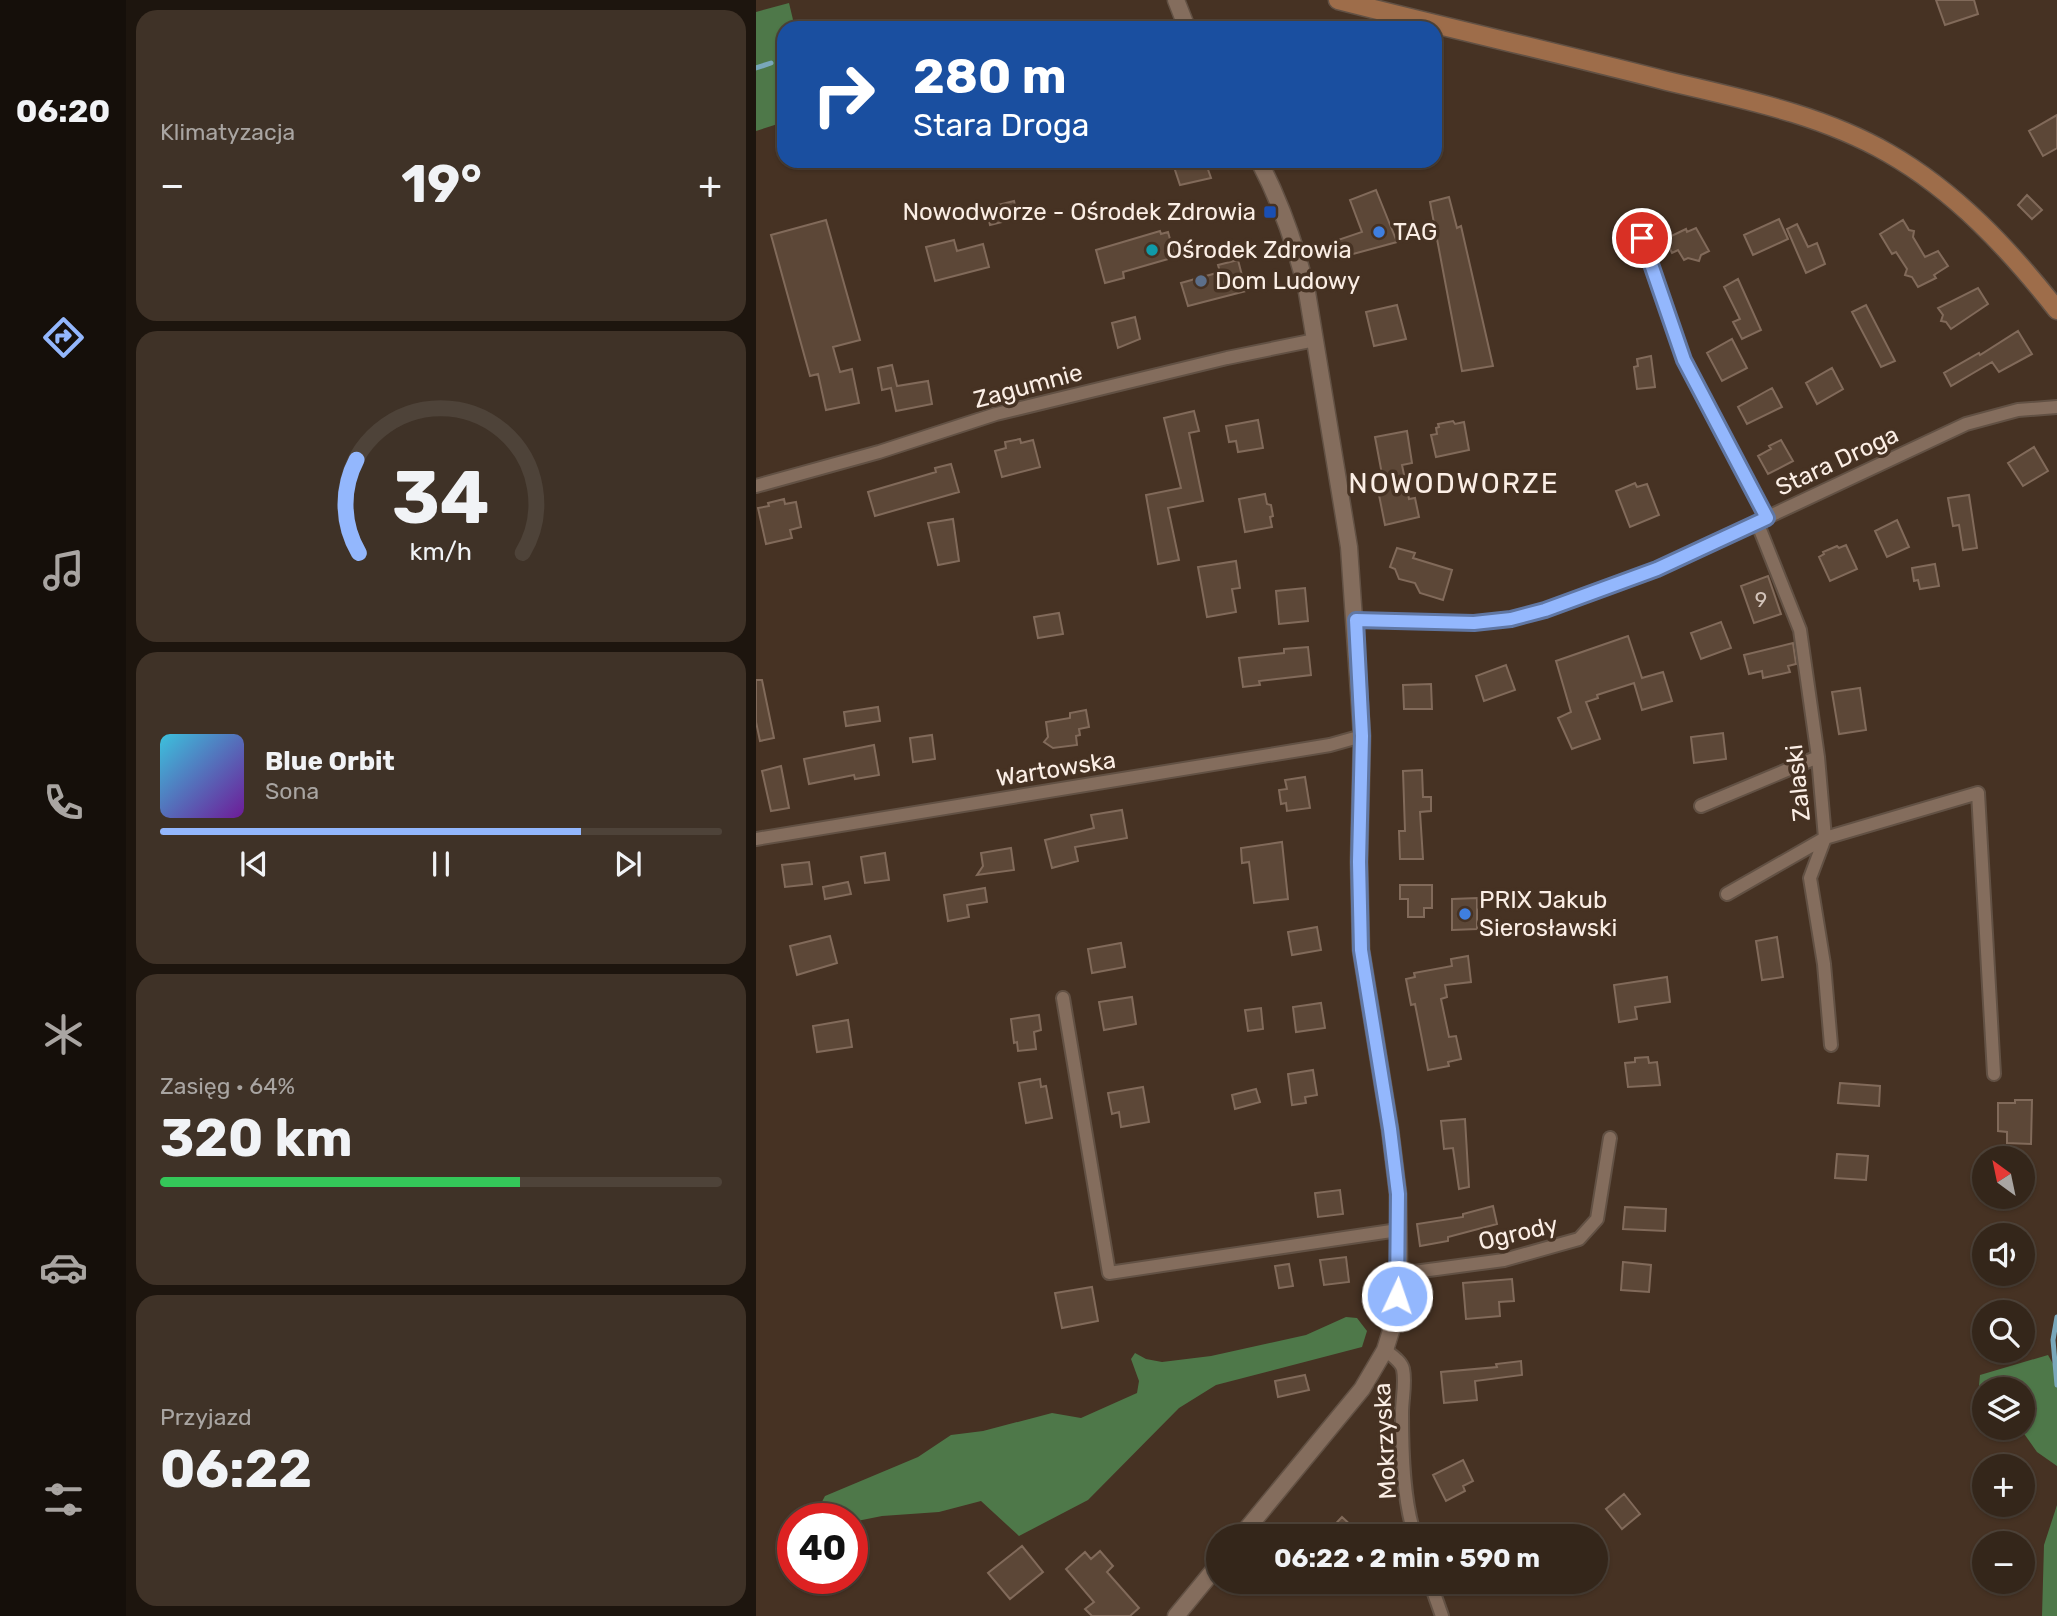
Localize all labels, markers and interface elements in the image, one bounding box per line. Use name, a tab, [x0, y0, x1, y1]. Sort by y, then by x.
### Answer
text: 280 m	[913, 47, 1067, 105]
icon: right	[798, 49, 889, 140]
text: 06:20	[16, 92, 110, 130]
text: Stara Droga	[913, 106, 1090, 144]
text: Klimatyzacja	[160, 118, 295, 146]
text: 19°	[401, 153, 482, 215]
text: −	[160, 162, 185, 208]
text: +	[698, 162, 722, 208]
place label: Nowodworze - Ośrodek Zdrowia	[902, 198, 1256, 226]
marker: Nowodworze - Ośrodek Zdrowia	[1262, 204, 1278, 220]
pin	[1612, 208, 1672, 268]
place label: TAG	[1393, 218, 1437, 246]
icon: arrive	[1623, 219, 1661, 257]
marker: TAG	[1371, 224, 1387, 240]
place label: Ośrodek Zdrowia	[1166, 236, 1352, 264]
marker: Ośrodek Zdrowia	[1144, 242, 1160, 258]
place label: Dom Ludowy	[1215, 267, 1360, 295]
marker: Dom Ludowy	[1193, 273, 1209, 289]
icon: directions	[39, 313, 88, 362]
street label: Zagumnie	[970, 358, 1086, 414]
street label: Stara Droga	[1771, 420, 1903, 502]
text: 34	[392, 455, 490, 541]
district label: NOWODWORZE	[1348, 467, 1560, 500]
text: km/h	[410, 537, 472, 566]
icon: music	[39, 546, 88, 595]
house number: 9	[1755, 587, 1767, 612]
street label: Zalaski	[1780, 743, 1816, 823]
text: Blue Orbit	[265, 746, 395, 777]
street label: Wartowska	[994, 746, 1118, 792]
text: Sona	[265, 777, 319, 805]
icon: phone	[39, 778, 88, 827]
icon: previous	[235, 845, 273, 883]
icon: pause	[422, 845, 460, 883]
icon: next	[609, 845, 647, 883]
place label: PRIX Jakub Sierosławski	[1479, 886, 1617, 942]
marker: PRIX Jakub Sierosławski	[1457, 906, 1473, 922]
icon: climate	[39, 1010, 88, 1059]
text: Zasięg · 64%	[160, 1072, 295, 1100]
text: 320 km	[160, 1107, 353, 1169]
north arrow	[1972, 1146, 2035, 1209]
map controls	[1972, 1146, 2035, 1594]
street label: Ogrody	[1475, 1210, 1561, 1256]
button: sound	[1972, 1223, 2035, 1286]
icon: car	[39, 1243, 88, 1292]
position arrow	[1360, 1259, 1434, 1333]
button: search	[1972, 1300, 2035, 1363]
button: layers	[1972, 1377, 2035, 1440]
street label: Mokrzyska	[1368, 1382, 1402, 1500]
text: Przyjazd	[160, 1403, 252, 1431]
text: 06:22	[160, 1438, 312, 1500]
button: +	[1972, 1454, 2035, 1517]
icon: filters	[39, 1475, 88, 1524]
speed limit sign: 40	[777, 1503, 868, 1594]
button: −	[1972, 1531, 2035, 1594]
text: 06:22 · 2 min · 590 m	[1274, 1543, 1540, 1574]

